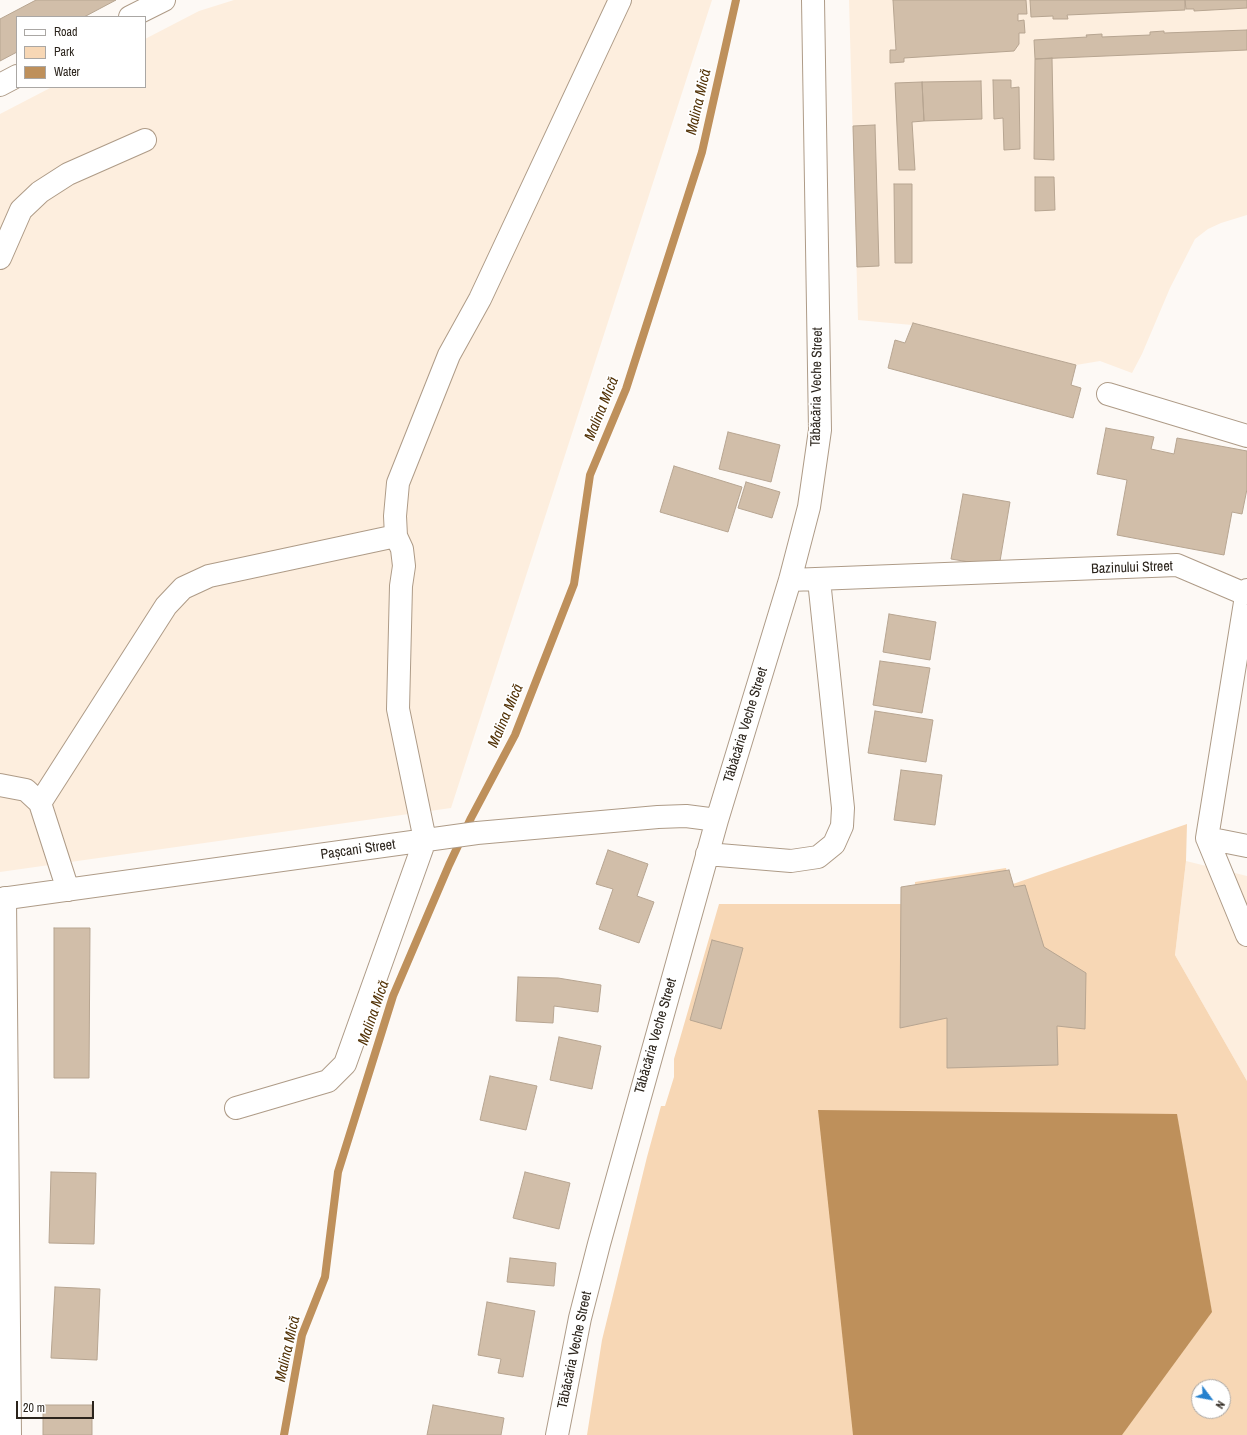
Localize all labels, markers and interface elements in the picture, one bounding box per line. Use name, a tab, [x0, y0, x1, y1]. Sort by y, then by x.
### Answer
legend	[16, 16, 146, 88]
text: Road	[54, 24, 78, 40]
text: Park	[54, 44, 74, 60]
text: Water	[54, 64, 80, 80]
water label: Malina Mică	[683, 67, 715, 137]
street label: Tăbăcăria Veche Street	[808, 327, 826, 447]
water label: Malina Mică	[581, 375, 623, 443]
street label: Bazinului Street	[1091, 558, 1173, 578]
street label: Tăbăcăria Veche Street	[720, 665, 772, 785]
water label: Malina Mică	[485, 682, 527, 750]
street label: Pașcani Street	[320, 836, 396, 864]
street label: Tăbăcăria Veche Street	[631, 976, 681, 1096]
water label: Malina Mică	[355, 978, 393, 1048]
street label: Tăbăcăria Veche Street	[554, 1290, 596, 1410]
water label: Malina Mică	[272, 1314, 304, 1384]
north arrow	[1191, 1379, 1231, 1419]
scale bar	[18, 1393, 96, 1419]
text: N	[1213, 1398, 1228, 1411]
text: 20 m	[23, 1400, 45, 1416]

